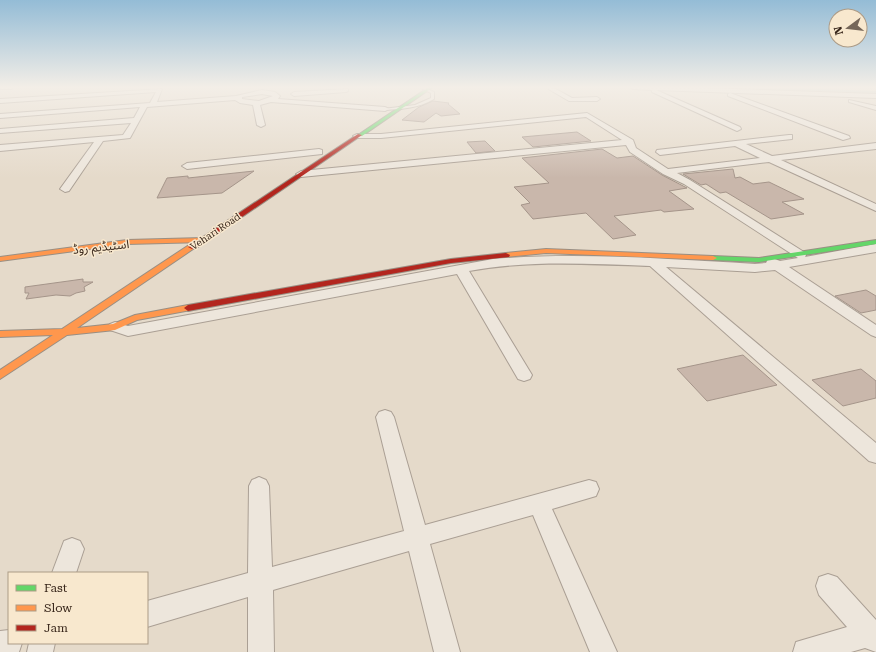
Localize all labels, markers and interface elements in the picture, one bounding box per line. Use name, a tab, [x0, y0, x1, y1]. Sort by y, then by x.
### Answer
north arrow	[828, 8, 868, 48]
text: N	[831, 24, 846, 36]
street label: Vehari Road	[188, 210, 243, 252]
street label: اسٹیڈیم روڈ	[72, 237, 130, 259]
legend	[8, 572, 148, 644]
text: Fast	[44, 581, 68, 595]
text: Slow	[44, 601, 72, 615]
text: Jam	[44, 621, 68, 635]

